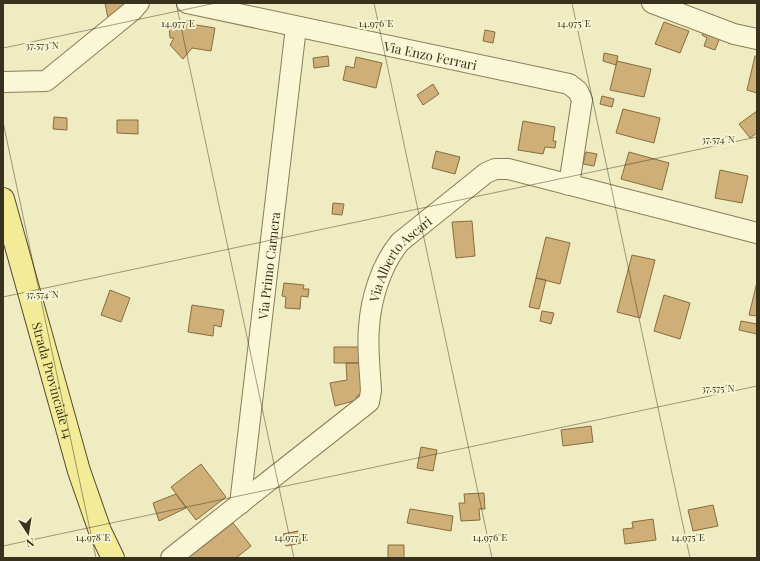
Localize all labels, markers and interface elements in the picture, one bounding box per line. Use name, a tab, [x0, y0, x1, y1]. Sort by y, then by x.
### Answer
text: 14.977°E	[161, 16, 195, 30]
text: 14.976°E	[359, 16, 393, 30]
text: 14.975°E	[557, 16, 591, 30]
street label: Via Enzo Ferrari	[381, 36, 479, 73]
text: 37.573°N	[25, 38, 59, 52]
text: 37.574°N	[701, 132, 735, 146]
street label: Via Primo Carnera	[253, 210, 283, 321]
street label: Via Alberto Ascari	[364, 212, 435, 304]
text: 37.574°N	[25, 287, 59, 301]
street label: Strada Provinciale 14	[29, 320, 78, 440]
text: 37.575°N	[701, 381, 735, 395]
north arrow	[8, 513, 48, 553]
text: 14.978°E	[76, 530, 110, 544]
text: 14.977°E	[274, 530, 308, 544]
text: 14.976°E	[473, 530, 507, 544]
text: 14.975°E	[671, 530, 705, 544]
text: N	[25, 535, 36, 551]

